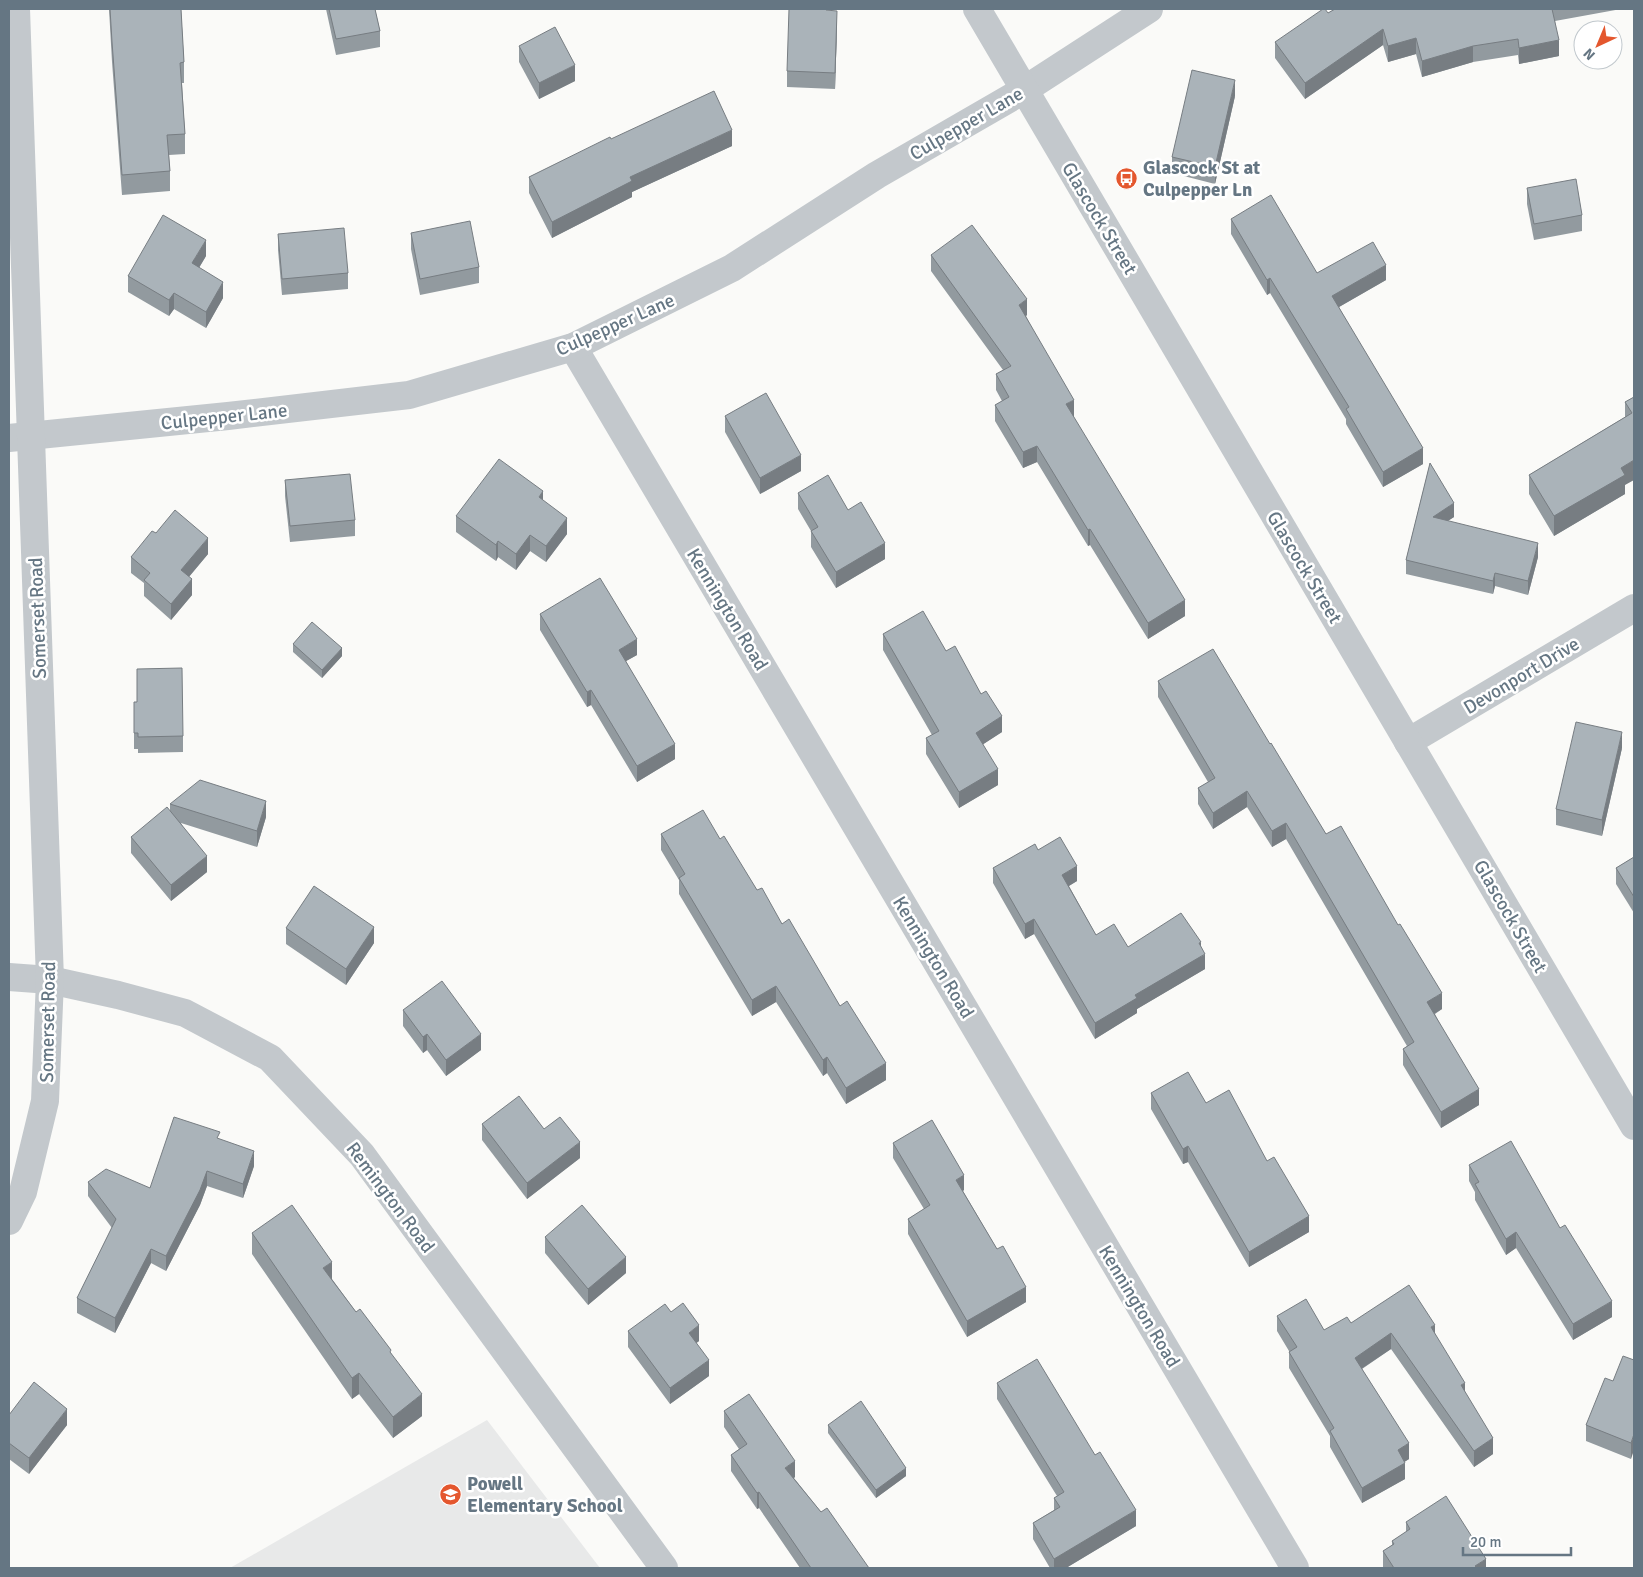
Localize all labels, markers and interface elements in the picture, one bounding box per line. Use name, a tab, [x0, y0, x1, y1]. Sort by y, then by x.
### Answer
north arrow	[1573, 20, 1623, 70]
text: N	[1580, 44, 1599, 63]
street label: Culpepper Lane	[906, 82, 1027, 166]
place label: Glascock St at Culpepper Ln	[1143, 156, 1260, 202]
street label: Glascock Street	[1056, 158, 1142, 279]
bus stop icon: Glascock St at Culpepper Ln	[1115, 166, 1139, 190]
street label: Culpepper Lane	[553, 288, 678, 362]
street label: Culpepper Lane	[160, 398, 289, 436]
street label: Glascock Street	[1261, 507, 1347, 628]
street label: Kennington Road	[681, 544, 773, 675]
street label: Somerset Road	[24, 557, 52, 679]
street label: Devonport Drive	[1459, 632, 1584, 720]
street label: Glascock Street	[1468, 856, 1552, 978]
street label: Kennington Road	[887, 892, 979, 1023]
street label: Somerset Road	[35, 961, 61, 1083]
street label: Remington Road	[341, 1137, 440, 1258]
street label: Kennington Road	[1093, 1241, 1185, 1372]
place label: Powell Elementary School	[467, 1472, 623, 1518]
school or university icon: Powell Elementary School	[439, 1482, 463, 1506]
scale bar	[1463, 1524, 1570, 1556]
text: 20 m	[1470, 1533, 1501, 1551]

